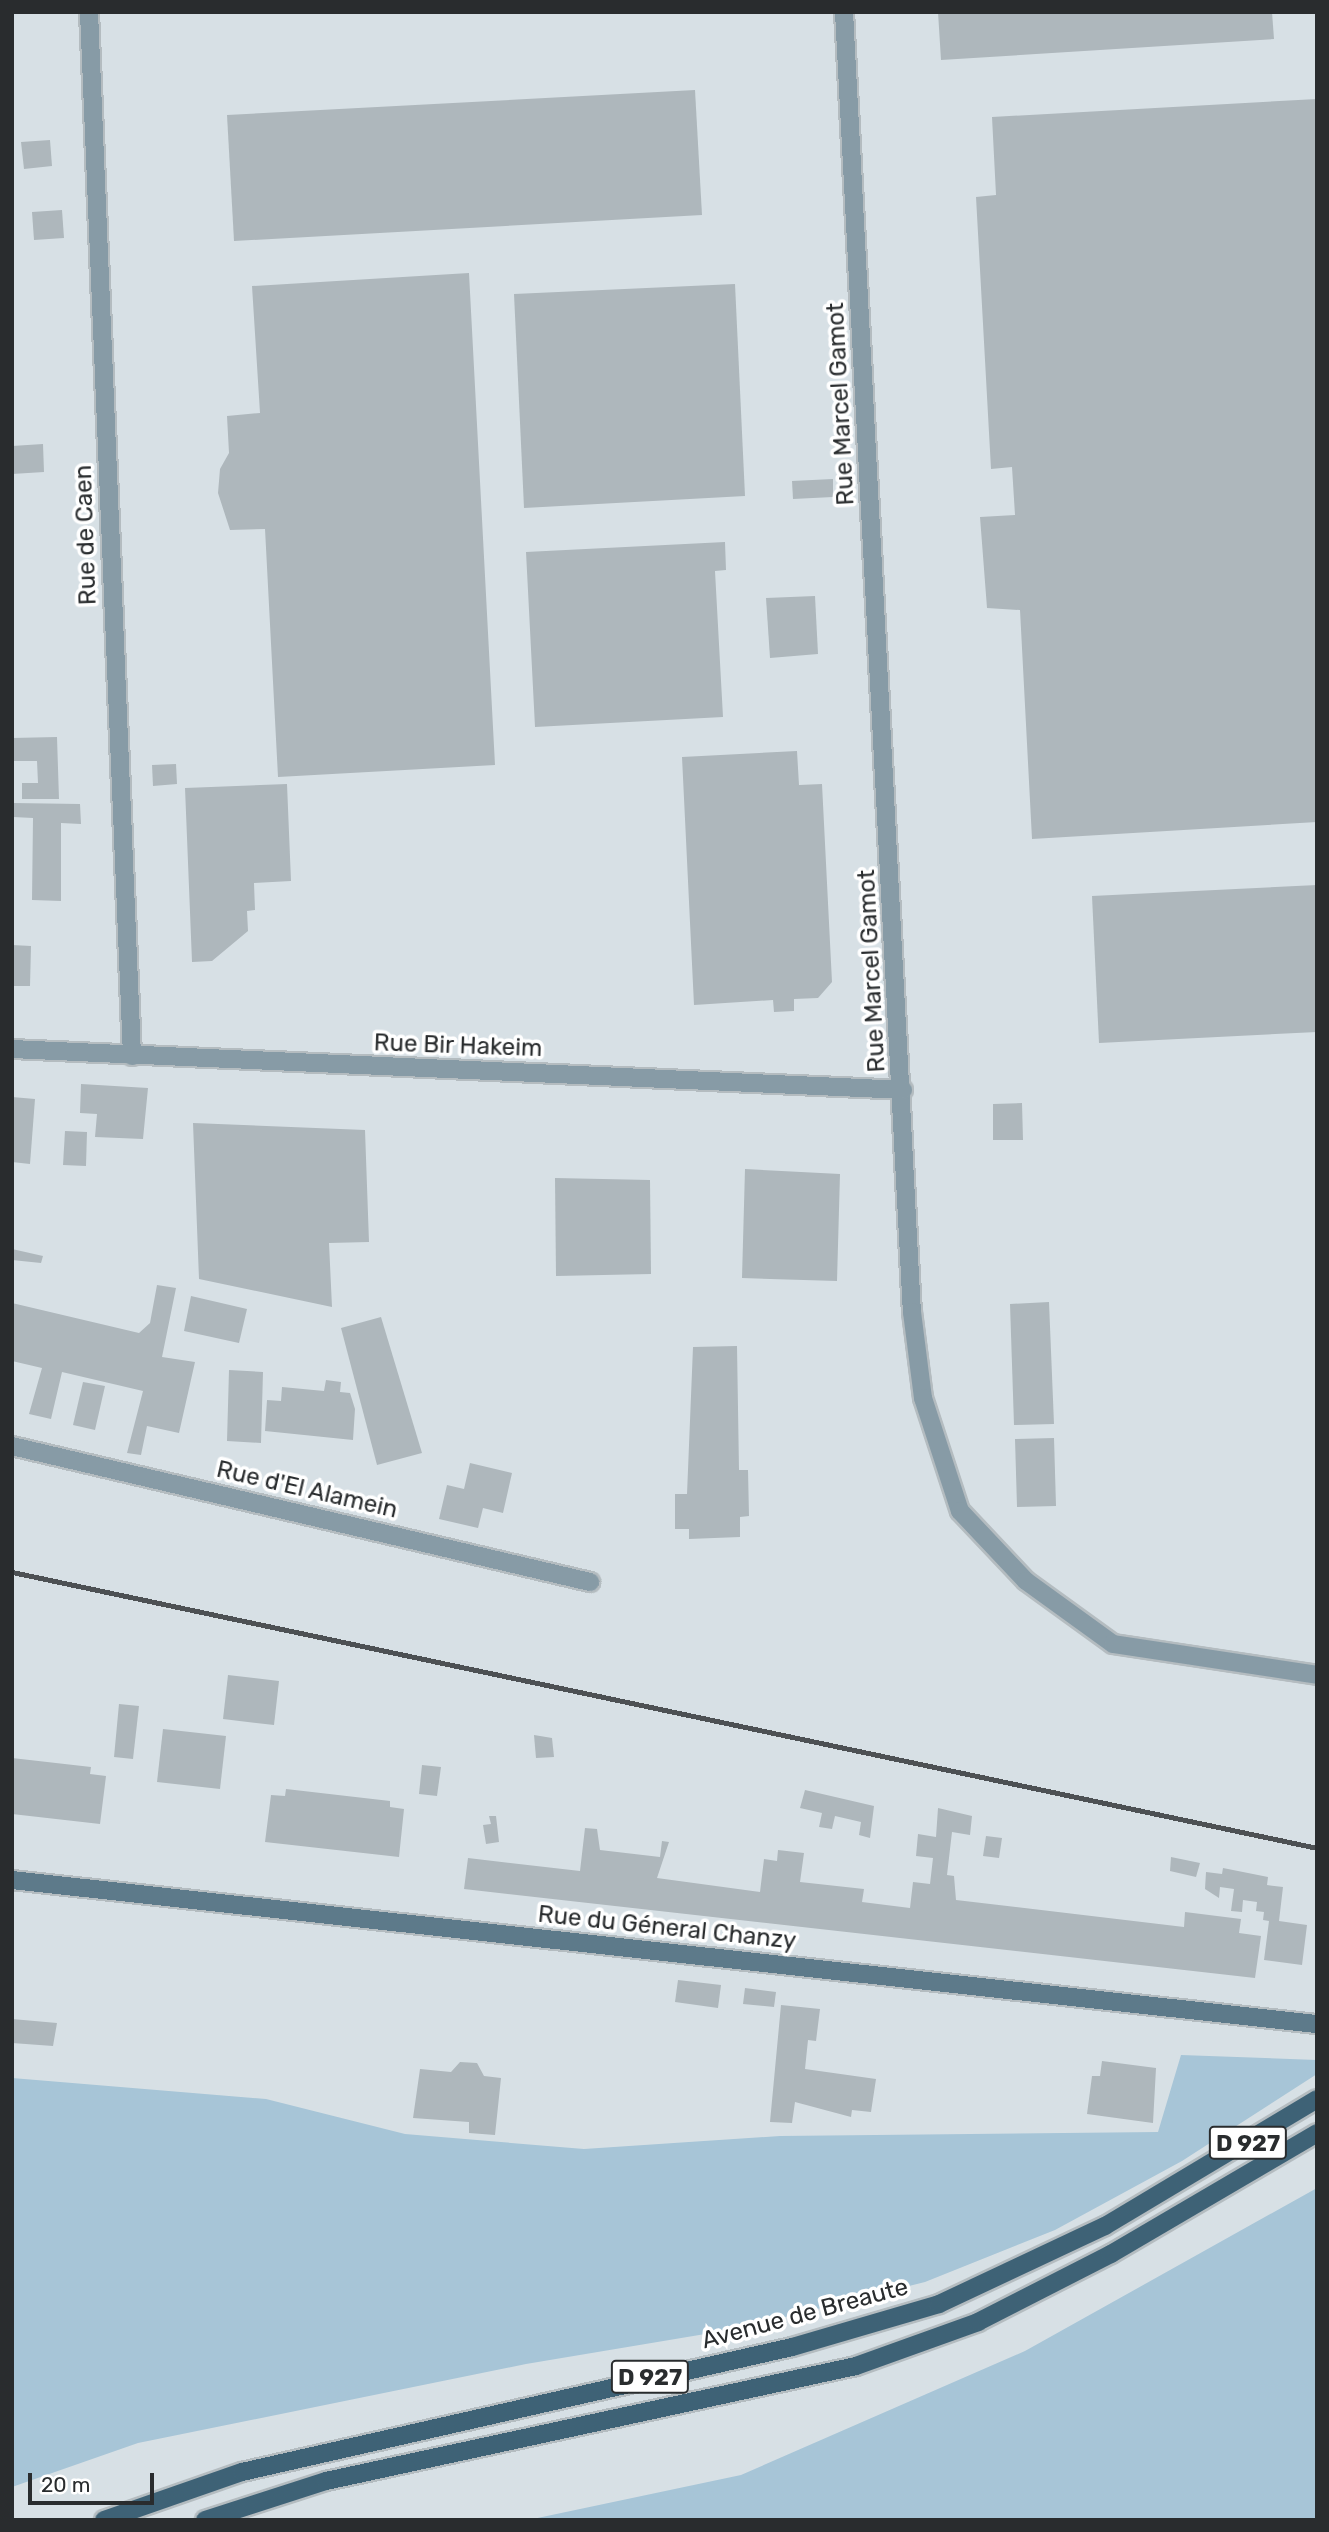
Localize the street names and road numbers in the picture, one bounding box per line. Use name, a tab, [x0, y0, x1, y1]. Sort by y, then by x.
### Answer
street label: Rue Marcel Gamot	[821, 302, 861, 506]
street label: Rue de Caen	[69, 464, 103, 606]
street label: Rue Marcel Gamot	[852, 869, 892, 1073]
street label: Rue Bir Hakeim	[373, 1029, 543, 1063]
street label: Rue d'El Alamein	[213, 1455, 401, 1525]
street label: Rue du Géneral Chanzy	[536, 1900, 798, 1956]
road number: D 927	[1208, 2124, 1288, 2162]
street label: Avenue de Breaute	[699, 2273, 911, 2355]
road number: D 927	[610, 2358, 690, 2396]

